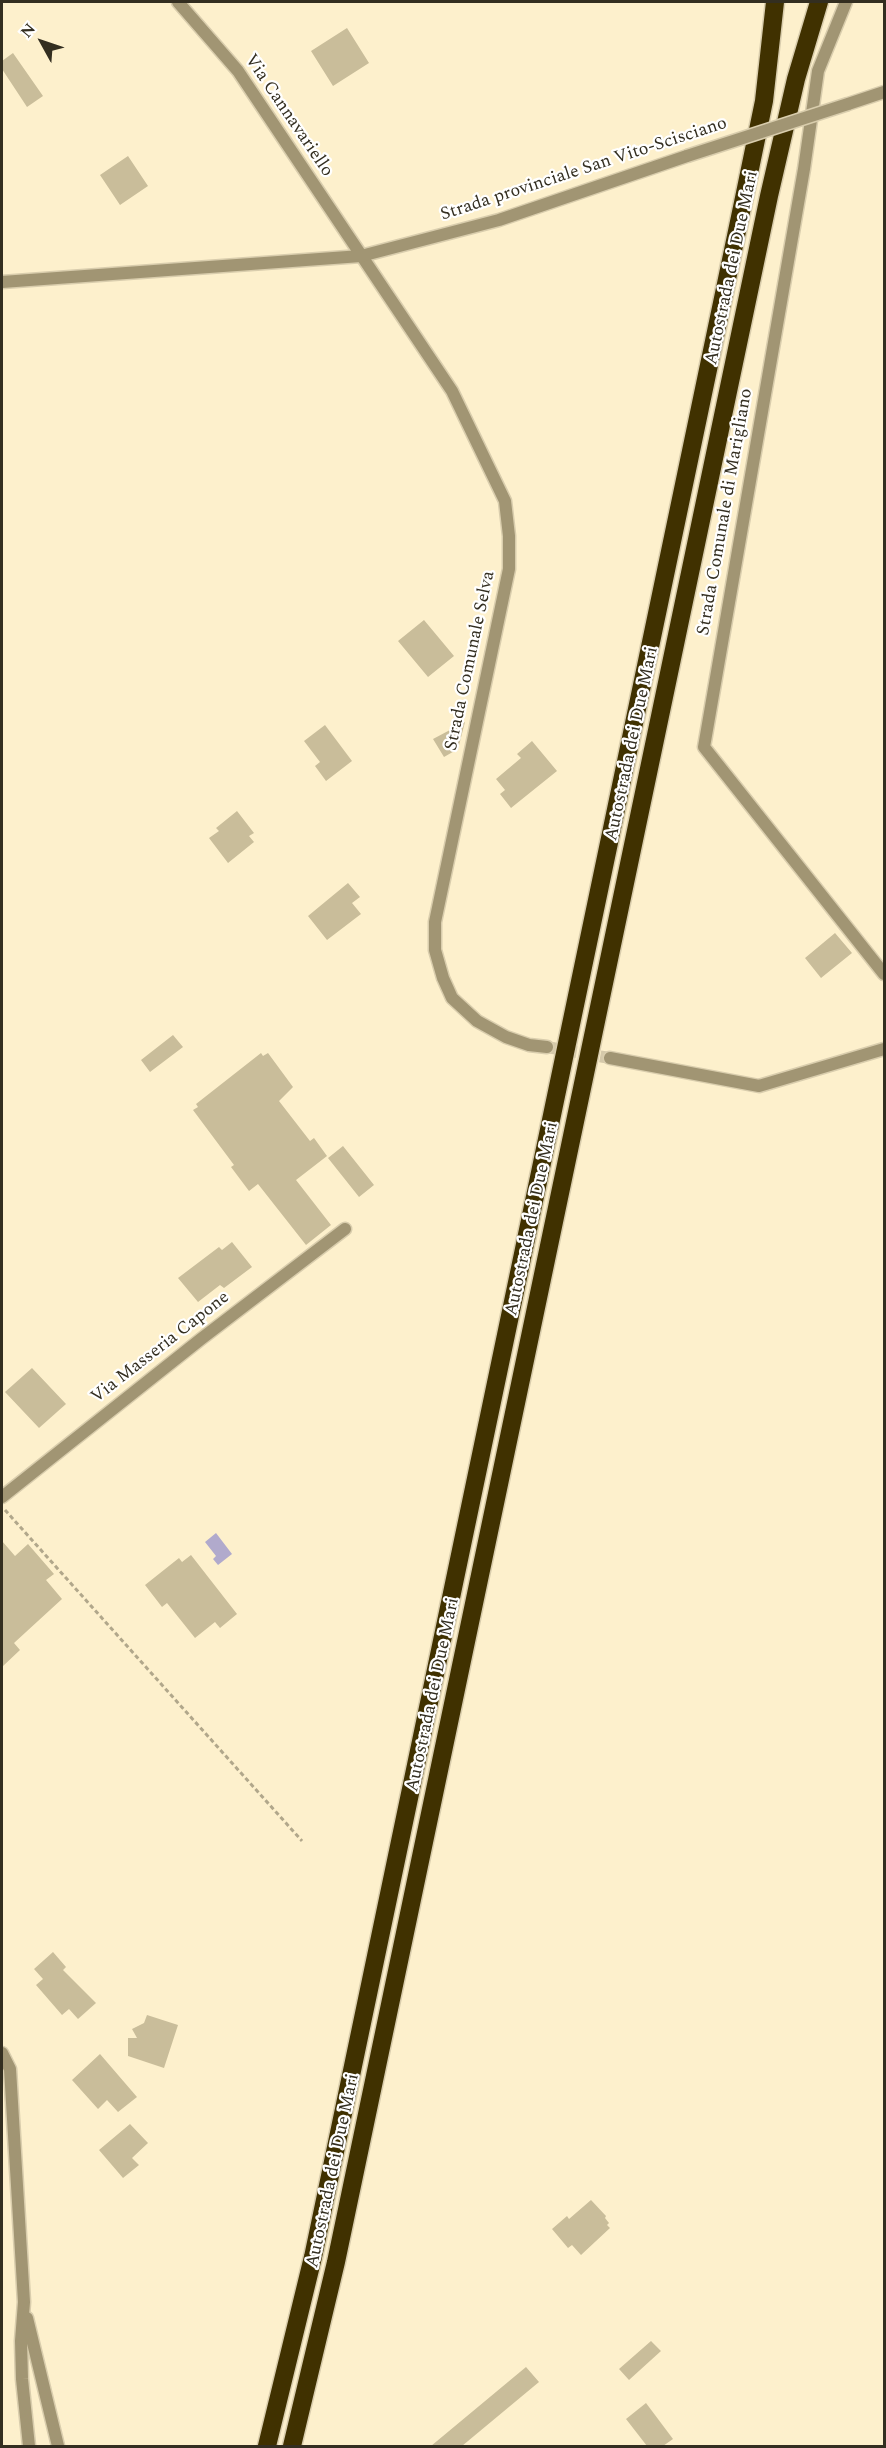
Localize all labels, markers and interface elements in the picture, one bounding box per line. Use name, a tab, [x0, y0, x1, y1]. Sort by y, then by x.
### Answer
north arrow	[12, 12, 72, 72]
text: N	[15, 18, 42, 43]
street label: Via Cannavariello	[239, 51, 337, 181]
street label: Strada provinciale San Vito-Scisciano	[438, 113, 730, 227]
street label: Autostrada dei Due Mari	[702, 169, 764, 367]
street label: Strada Comunale di Marigliano	[694, 387, 758, 637]
street label: Strada Comunale Selva	[441, 569, 501, 753]
street label: Autostrada dei Due Mari	[602, 645, 664, 843]
street label: Autostrada dei Due Mari	[502, 1120, 564, 1318]
street label: Via Masseria Capone	[88, 1287, 234, 1409]
street label: Autostrada dei Due Mari	[403, 1596, 465, 1794]
street label: Autostrada dei Due Mari	[303, 2072, 365, 2270]

